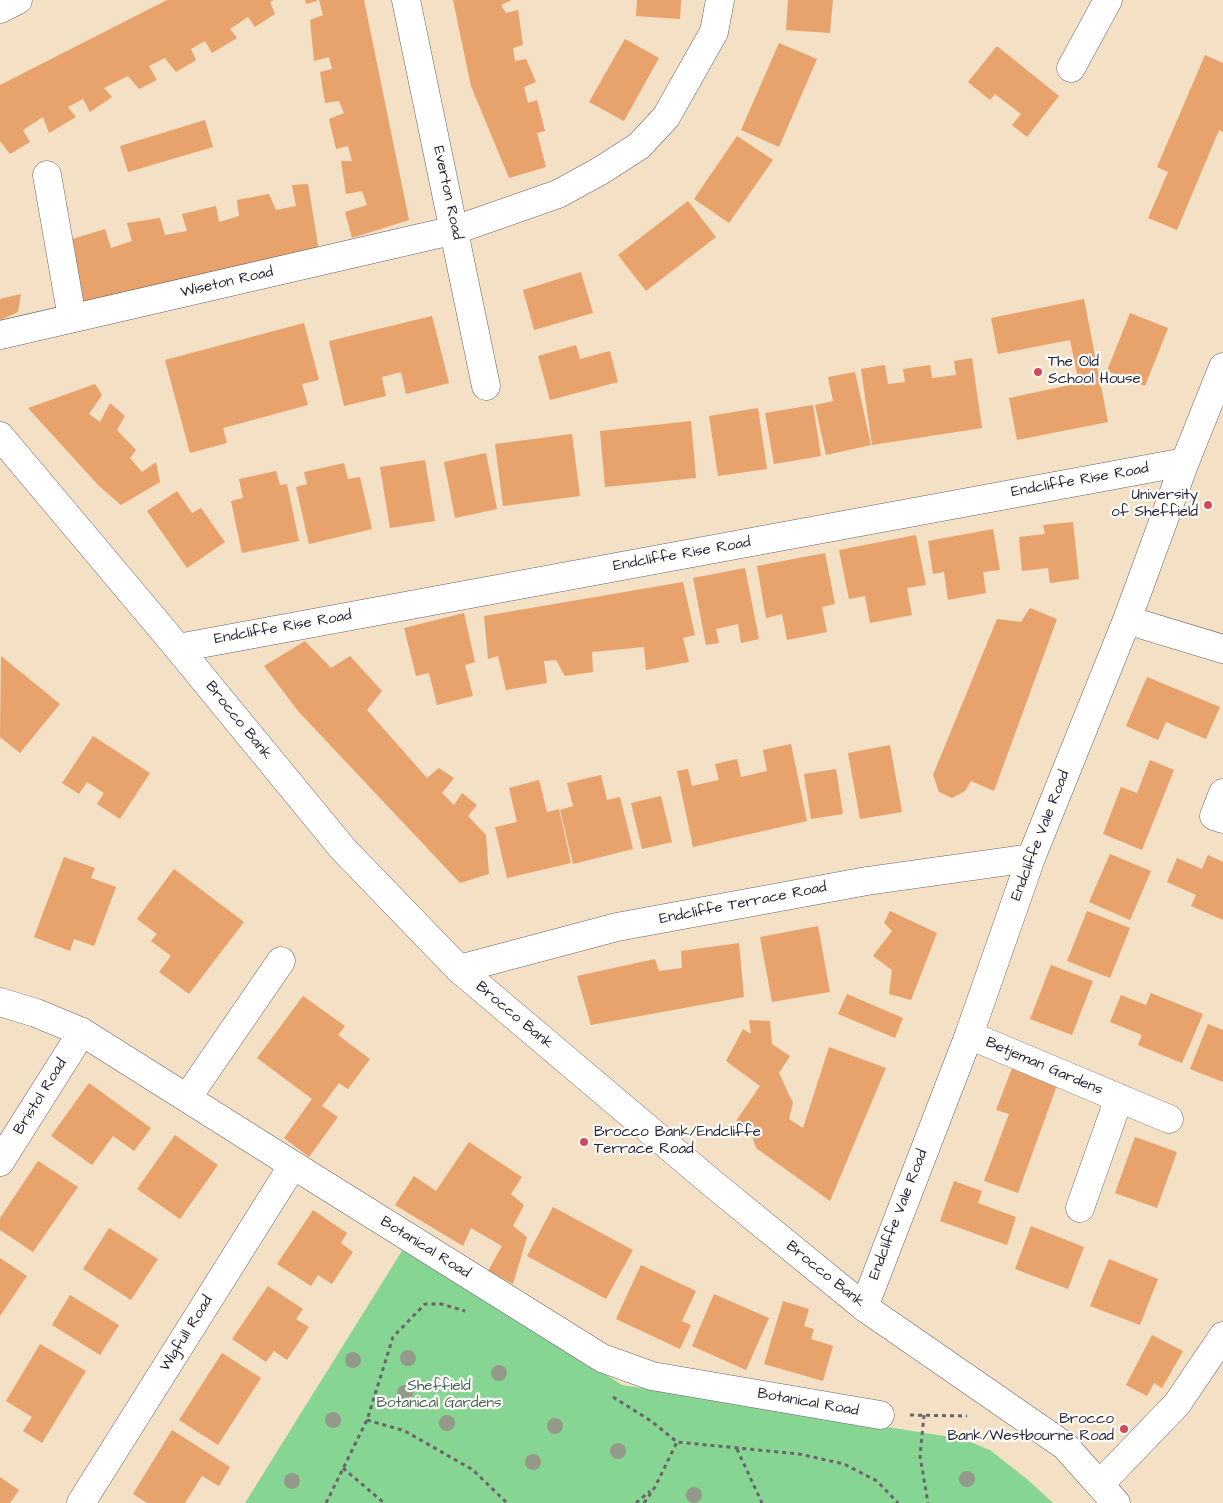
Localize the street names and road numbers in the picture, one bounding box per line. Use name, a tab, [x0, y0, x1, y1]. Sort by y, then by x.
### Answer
street label: Everton Road	[428, 144, 466, 242]
street label: Wiseton Road	[179, 264, 275, 302]
street label: Endcliffe Rise Road	[1010, 460, 1150, 502]
street label: Endcliffe Rise Road	[612, 534, 752, 576]
street label: Endcliffe Rise Road	[213, 607, 353, 649]
street label: Brocco Bank	[201, 678, 275, 764]
street label: Endcliffe Vale Road	[1008, 768, 1074, 904]
street label: Endcliffe Terrace Road	[658, 879, 828, 929]
street label: Brocco Bank	[472, 978, 556, 1054]
street label: Betjeman Gardens	[983, 1034, 1105, 1100]
street label: Bristol Road	[11, 1056, 71, 1138]
street label: Endcliffe Vale Road	[866, 1147, 932, 1283]
street label: Botanical Road	[377, 1213, 473, 1283]
street label: Brocco Bank	[782, 1238, 868, 1312]
street label: Wigfull Road	[157, 1293, 217, 1375]
street label: Botanical Road	[756, 1385, 860, 1421]

